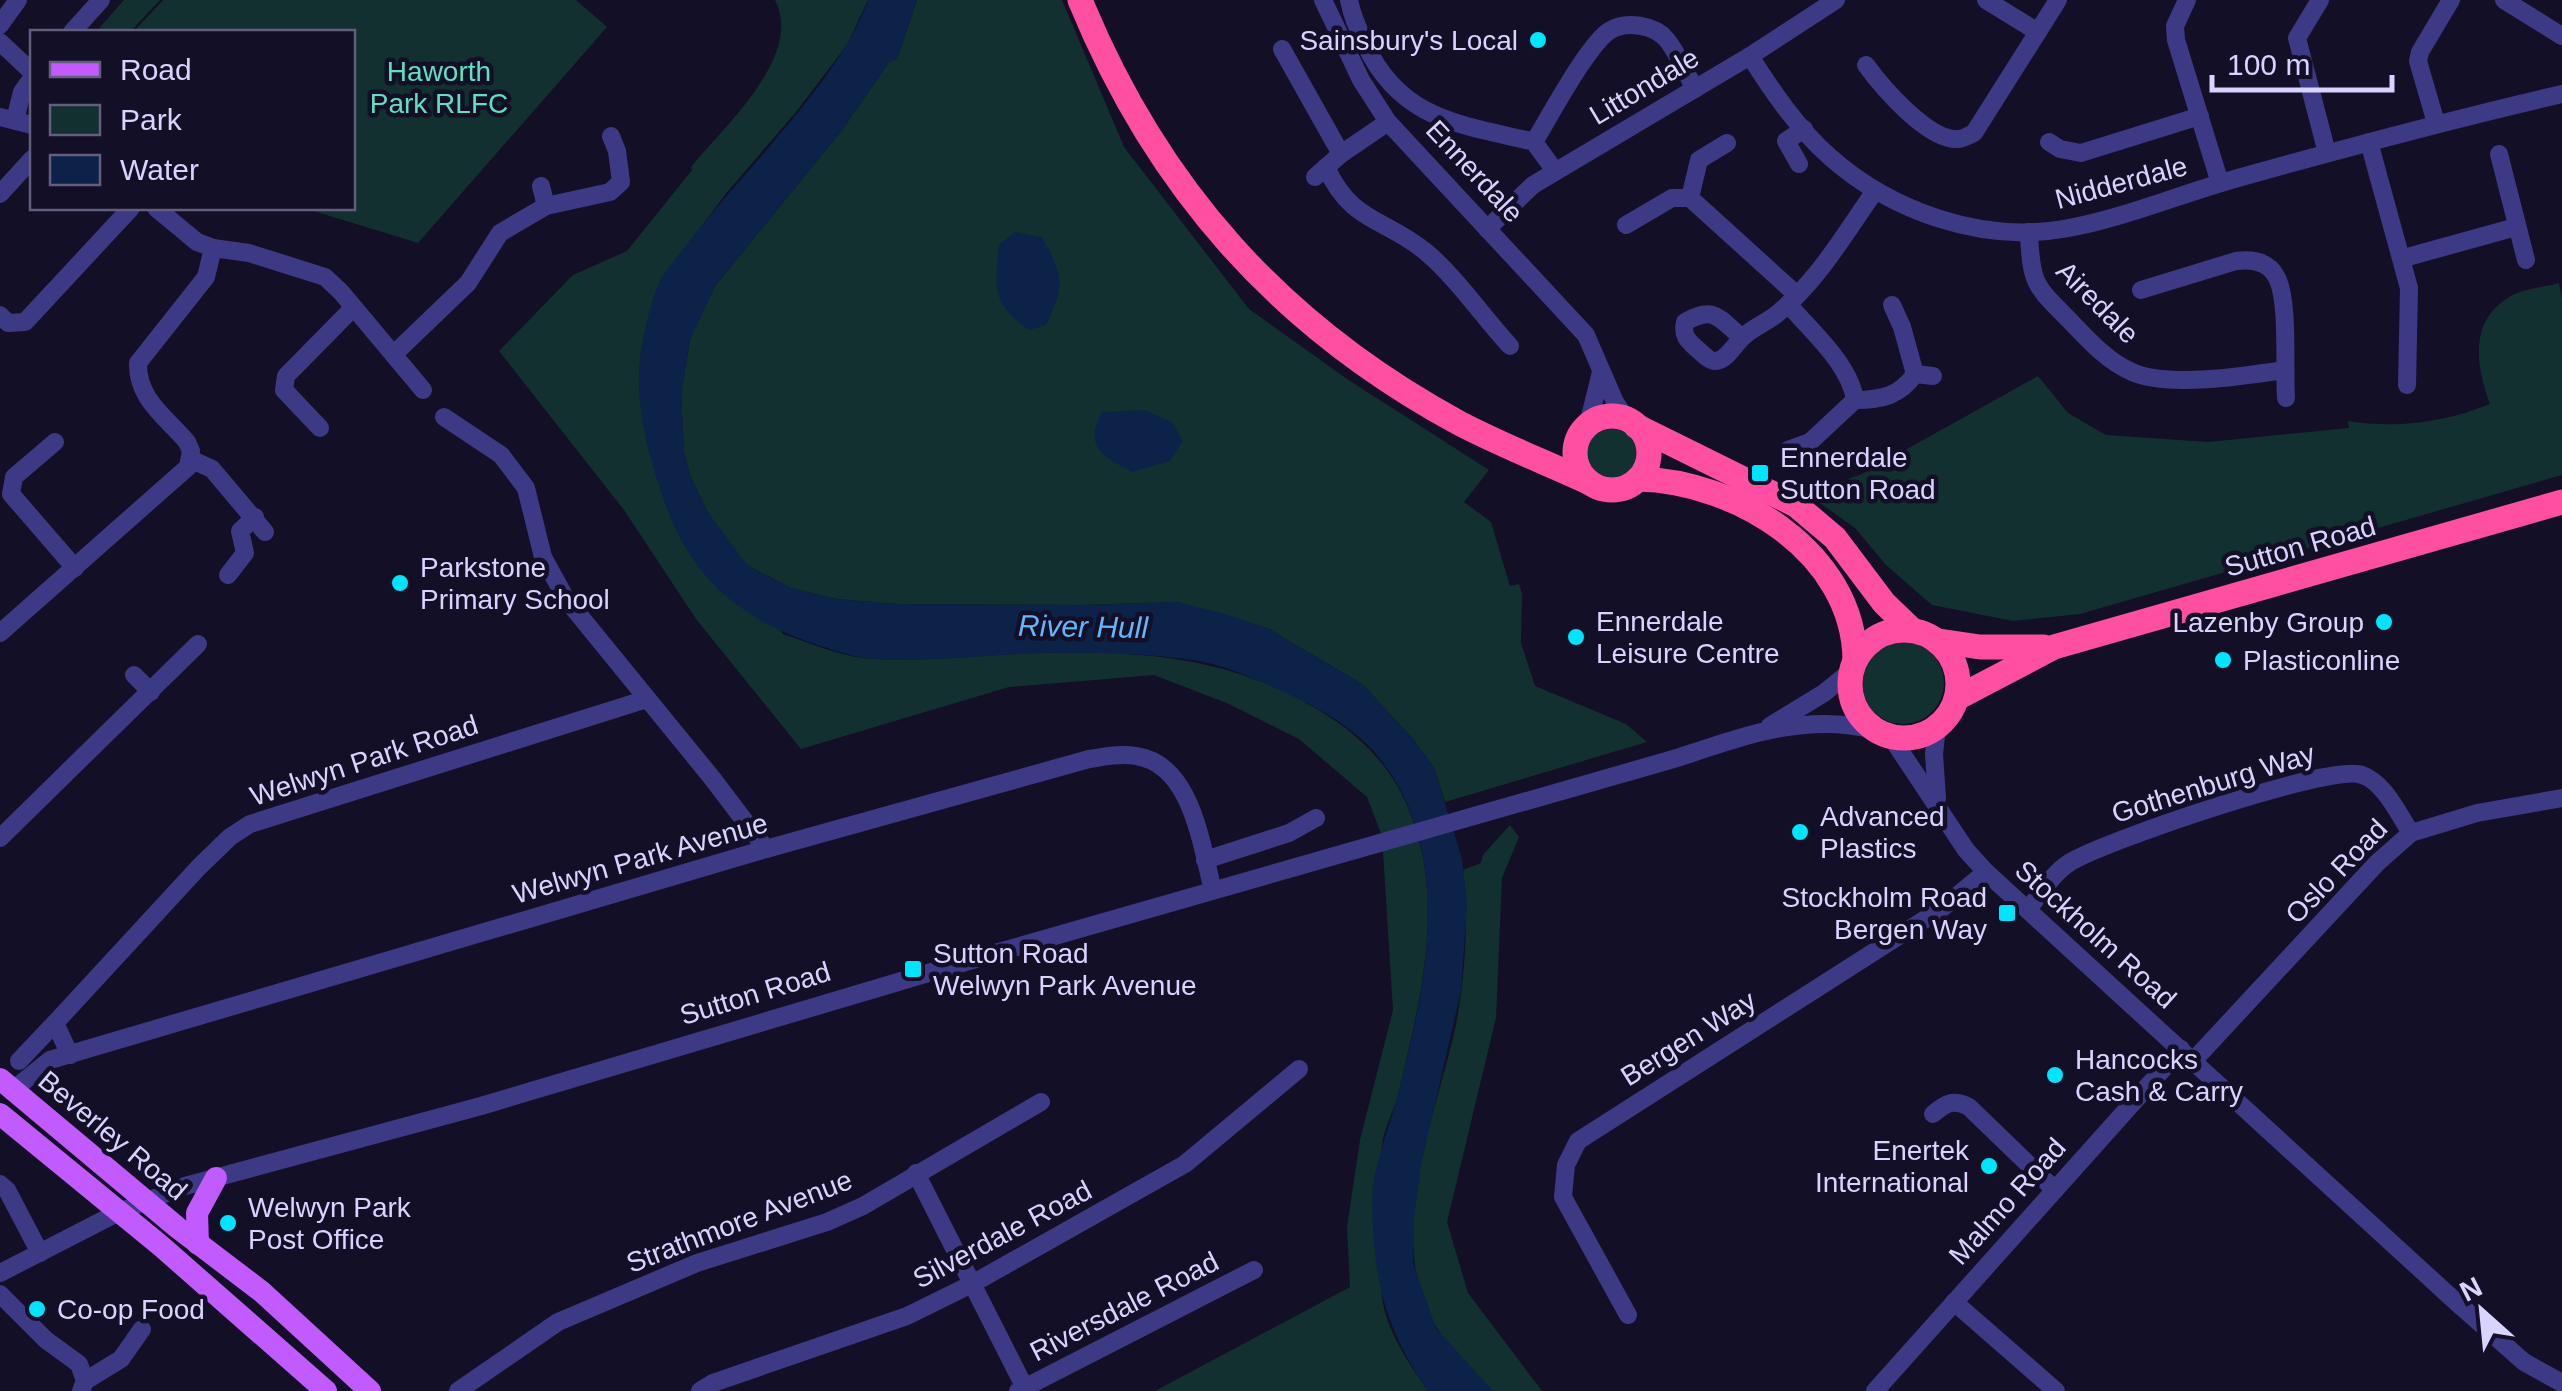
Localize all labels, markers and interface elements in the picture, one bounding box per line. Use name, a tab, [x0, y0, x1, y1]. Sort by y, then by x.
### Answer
place label: Sainsbury's Local	[1299, 25, 1518, 56]
marker: Sainsbury's Local	[1527, 29, 1549, 51]
legend	[30, 30, 355, 210]
scale bar	[2212, 30, 2392, 92]
street label: Littondale	[1584, 42, 1704, 131]
text: 100 m	[2227, 48, 2310, 81]
text: Road	[120, 53, 192, 86]
park label: Haworth Park RLFC	[370, 56, 508, 119]
text: Park	[120, 103, 183, 136]
street label: Ennerdale	[1420, 114, 1530, 229]
street label: Nidderdale	[2052, 150, 2191, 215]
text: Water	[120, 153, 199, 186]
street label: Airedale	[2050, 255, 2145, 350]
place label: Ennerdale Sutton Road	[1780, 442, 1936, 505]
marker: Ennerdale Sutton Road	[1749, 462, 1771, 484]
street label: Sutton Road	[2221, 510, 2379, 583]
place label: Parkstone Primary School	[420, 552, 610, 615]
marker: Parkstone Primary School	[389, 572, 411, 594]
place label: Ennerdale Leisure Centre	[1596, 606, 1780, 669]
place label: Lazenby Group	[2173, 607, 2364, 638]
water label: River Hull	[1018, 609, 1150, 644]
marker: Lazenby Group	[2373, 611, 2395, 633]
marker: Ennerdale Leisure Centre	[1565, 626, 1587, 648]
place label: Plasticonline	[2243, 645, 2400, 676]
marker: Plasticonline	[2212, 649, 2234, 671]
street label: Welwyn Park Road	[246, 709, 482, 812]
street label: Gothenburg Way	[2108, 738, 2318, 829]
place label: Advanced Plastics	[1820, 801, 1945, 864]
street label: Welwyn Park Avenue	[509, 807, 771, 910]
street label: Oslo Road	[2279, 813, 2393, 930]
marker: Advanced Plastics	[1789, 821, 1811, 843]
street label: Stockholm Road	[2009, 854, 2182, 1015]
place label: Stockholm Road Bergen Way	[1782, 882, 1987, 945]
marker: Stockholm Road Bergen Way	[1996, 902, 2018, 924]
place label: Sutton Road Welwyn Park Avenue	[933, 938, 1197, 1001]
street label: Sutton Road	[676, 956, 834, 1031]
marker: Sutton Road Welwyn Park Avenue	[902, 958, 924, 980]
street label: Bergen Way	[1615, 985, 1761, 1092]
place label: Hancocks Cash & Carry	[2075, 1044, 2243, 1107]
street label: Beverley Road	[32, 1064, 193, 1206]
marker: Hancocks Cash & Carry	[2044, 1064, 2066, 1086]
street label: Malmo Road	[1943, 1132, 2072, 1271]
place label: Enertek International	[1815, 1135, 1970, 1198]
marker: Enertek International	[1978, 1155, 2000, 1177]
street label: Strathmore Avenue	[622, 1164, 856, 1279]
street label: Silverdale Road	[908, 1174, 1097, 1295]
place label: Welwyn Park Post Office	[248, 1192, 412, 1255]
marker: Welwyn Park Post Office	[217, 1212, 239, 1234]
street label: Riversdale Road	[1025, 1246, 1223, 1367]
north arrow	[2432, 1261, 2532, 1361]
text: N	[2455, 1271, 2487, 1308]
place label: Co-op Food	[57, 1294, 205, 1325]
marker: Co-op Food	[26, 1298, 48, 1320]

